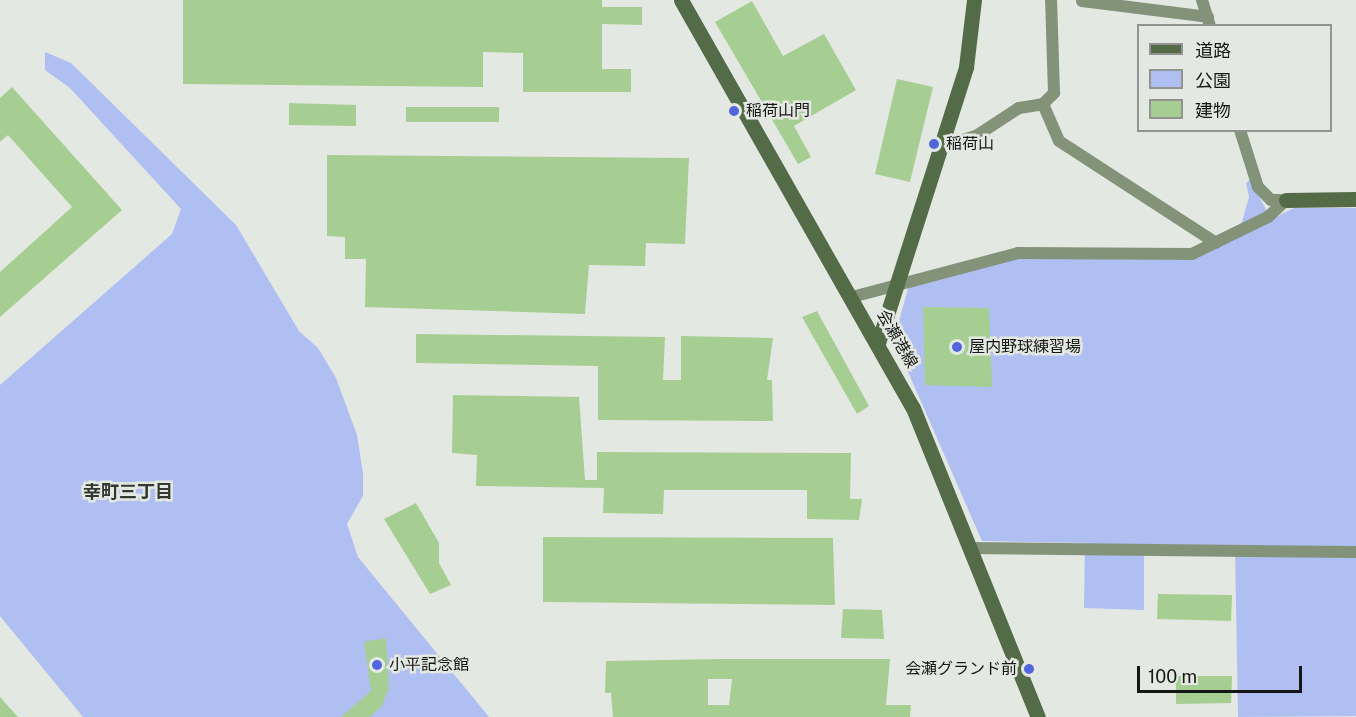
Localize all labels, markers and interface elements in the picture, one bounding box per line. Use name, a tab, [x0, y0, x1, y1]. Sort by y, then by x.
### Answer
legend	[1137, 24, 1332, 132]
text: 道路	[1195, 40, 1231, 61]
text: 公園	[1195, 70, 1231, 91]
text: 建物	[1195, 100, 1231, 121]
place label: 稲荷山門	[746, 101, 810, 121]
marker: 稲荷山門	[727, 104, 741, 118]
place label: 稲荷山	[946, 134, 994, 154]
marker: 稲荷山	[927, 137, 941, 151]
street label: 会瀬港線	[873, 306, 921, 372]
place label: 屋内野球練習場	[969, 337, 1081, 357]
marker: 屋内野球練習場	[950, 340, 964, 354]
district label: 幸町三丁目	[83, 481, 173, 503]
scale bar	[1140, 654, 1305, 692]
place label: 小平記念館	[389, 655, 469, 675]
marker: 小平記念館	[370, 658, 384, 672]
place label: 会瀬グランド前	[905, 659, 1017, 679]
marker: 会瀬グランド前	[1022, 662, 1036, 676]
text: 100 m	[1148, 666, 1197, 687]

